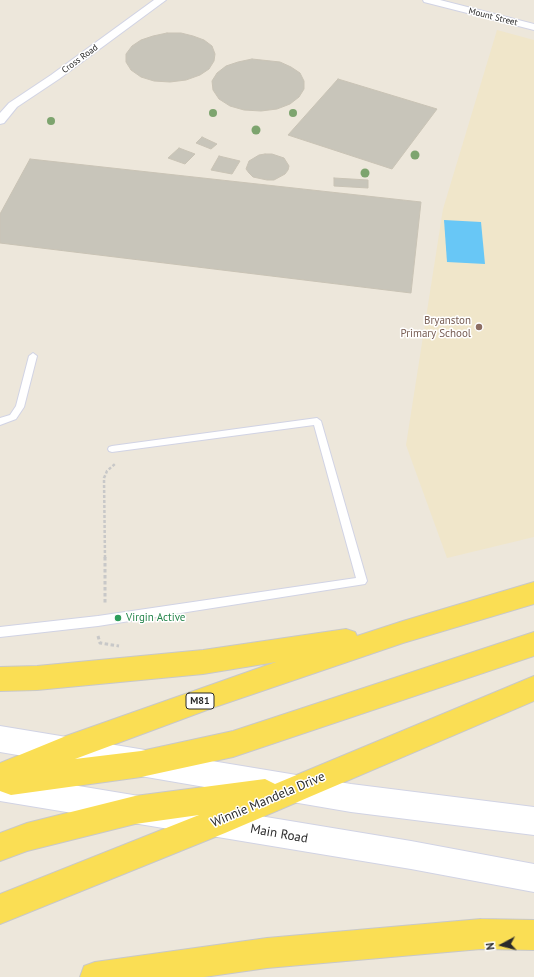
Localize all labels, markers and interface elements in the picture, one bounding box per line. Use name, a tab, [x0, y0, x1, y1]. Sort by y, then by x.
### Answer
street label: Mount Street	[467, 6, 519, 28]
street label: Cross Road	[60, 42, 100, 76]
place label: Bryanston Primary School	[401, 314, 471, 340]
marker: Bryanston Primary School	[474, 322, 484, 332]
place label: Virgin Active	[126, 611, 185, 625]
marker: Virgin Active	[113, 613, 123, 623]
road number: M81	[186, 693, 214, 709]
street label: Winnie Mandela Drive	[209, 769, 327, 831]
street label: Main Road	[249, 821, 309, 847]
north arrow	[482, 925, 522, 965]
text: N	[483, 942, 497, 951]

